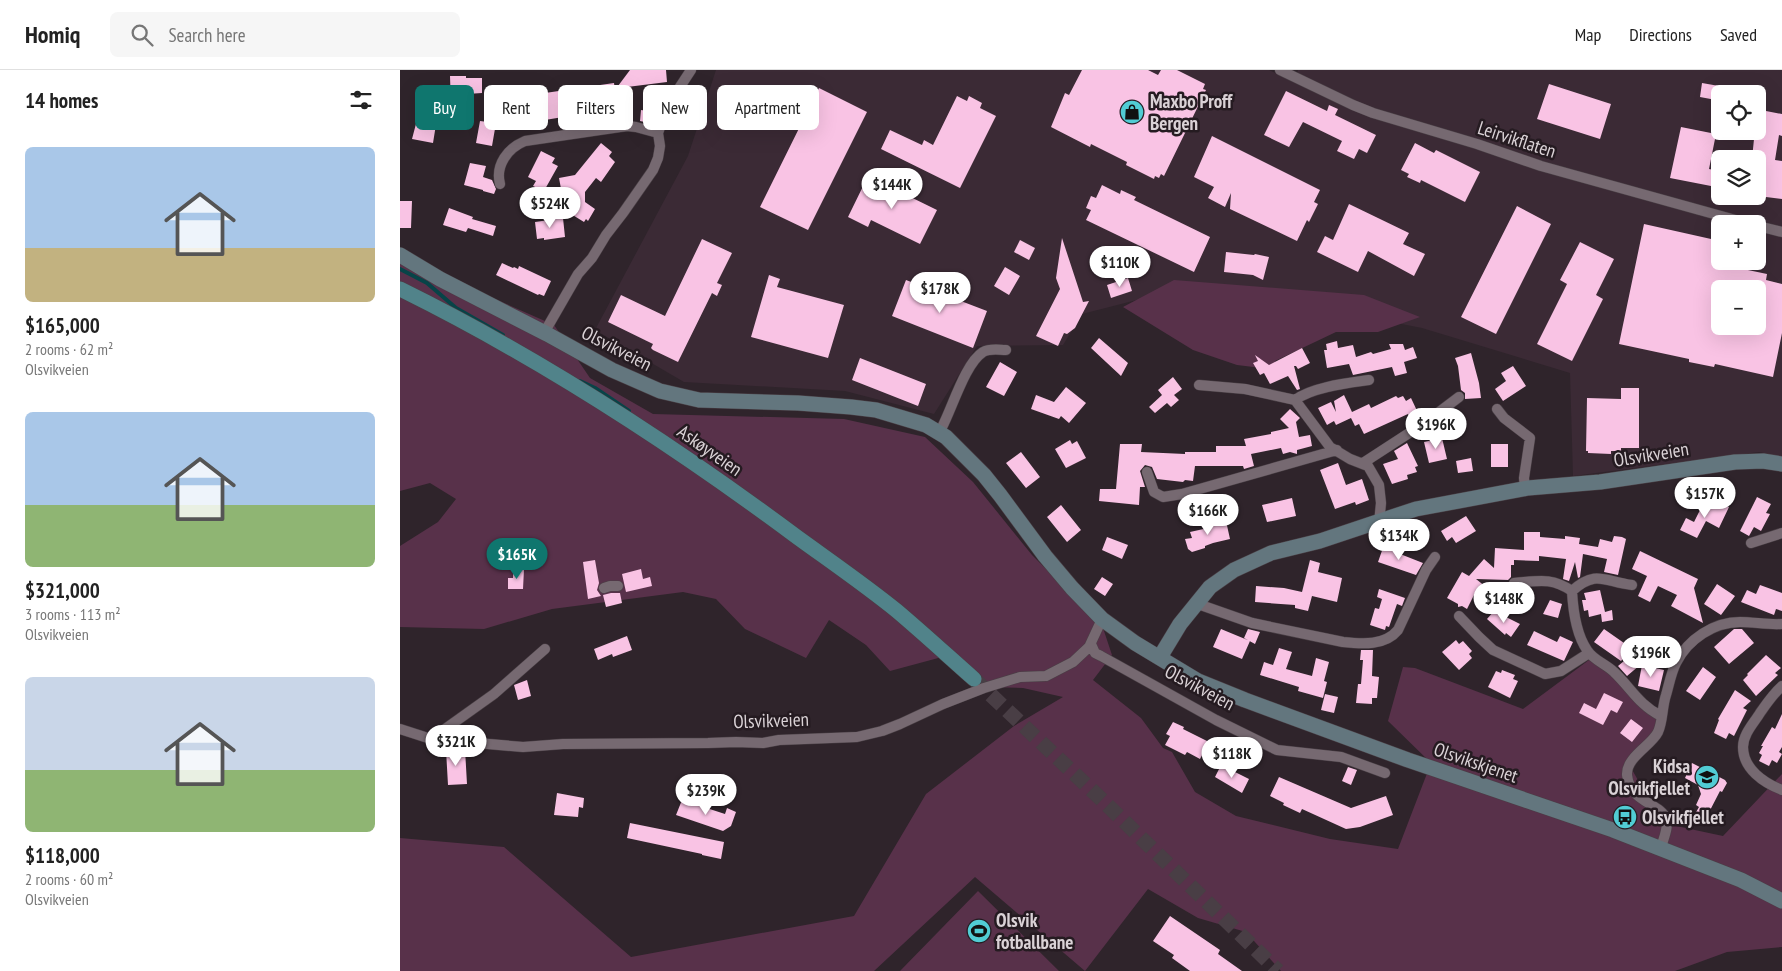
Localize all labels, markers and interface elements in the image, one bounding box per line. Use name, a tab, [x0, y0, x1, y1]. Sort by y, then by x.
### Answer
search box	[110, 12, 460, 57]
text: Homiq	[25, 19, 80, 50]
icon: search	[128, 21, 156, 49]
text: Search here	[168, 23, 246, 47]
text: Map	[1575, 23, 1601, 46]
text: Directions	[1629, 23, 1692, 46]
text: Saved	[1720, 23, 1757, 46]
chip: Buy	[415, 85, 474, 130]
chip: Rent	[484, 85, 548, 130]
chip: Filters	[558, 85, 633, 130]
chip: New	[643, 85, 707, 130]
chip: Apartment	[717, 85, 819, 130]
map controls	[1711, 85, 1766, 335]
button: locate	[1711, 85, 1766, 140]
icon: filters	[347, 86, 375, 114]
text: 14 homes	[25, 87, 98, 114]
place label: Maxbo Proff Bergen	[1150, 89, 1233, 135]
shop icon: Maxbo Proff Bergen	[1119, 99, 1145, 125]
street label: Leirvikflaten	[1475, 115, 1559, 163]
button: layers	[1711, 150, 1766, 205]
pin: $144K	[857, 168, 927, 210]
text: $144K	[873, 174, 911, 194]
icon: home	[155, 179, 245, 269]
pin: $524K	[515, 186, 585, 229]
text: $524K	[531, 193, 569, 213]
button: +	[1711, 215, 1766, 270]
pin: $110K	[1085, 246, 1155, 288]
text: $110K	[1101, 252, 1139, 272]
pin: $178K	[905, 272, 975, 314]
text: $178K	[921, 278, 959, 298]
button: −	[1711, 280, 1766, 335]
text: $165,000	[25, 312, 100, 339]
street label: Olsvikveien	[578, 320, 656, 376]
text: 2 rooms · 62 m²	[25, 339, 113, 359]
text: Olsvikveien	[25, 359, 89, 379]
pin: $196K	[1401, 408, 1471, 450]
text: $196K	[1417, 414, 1455, 434]
street label: Askøyveien	[673, 419, 747, 481]
street label: Olsvikveien	[1612, 436, 1690, 472]
icon: home	[155, 444, 245, 534]
pin: $157K	[1670, 476, 1740, 519]
text: $157K	[1686, 483, 1724, 503]
pin: $166K	[1173, 494, 1243, 536]
text: $166K	[1189, 500, 1227, 520]
pin: $134K	[1364, 518, 1434, 561]
text: $134K	[1380, 525, 1418, 545]
pin: $165K	[482, 538, 552, 580]
text: $165K	[498, 544, 536, 564]
text: $321,000	[25, 577, 100, 604]
pin: $148K	[1469, 582, 1539, 624]
text: $148K	[1485, 588, 1523, 608]
text: 3 rooms · 113 m²	[25, 604, 121, 624]
text: Olsvikveien	[25, 624, 89, 644]
pin: $196K	[1616, 636, 1686, 678]
text: $196K	[1632, 642, 1670, 662]
street label: Olsvikveien	[1161, 659, 1239, 715]
street label: Olsvikveien	[733, 707, 809, 733]
icon: home	[155, 709, 245, 799]
pin: $321K	[421, 724, 491, 767]
text: $321K	[437, 731, 475, 751]
pin: $118K	[1197, 736, 1267, 779]
street label: Olsvikskjenet	[1431, 736, 1522, 788]
text: $118K	[1213, 743, 1251, 763]
place label: Kidsa Olsvikfjellet	[1608, 754, 1690, 800]
school or university icon: Kidsa Olsvikfjellet	[1694, 764, 1720, 790]
pin: $239K	[671, 774, 741, 816]
text: $239K	[687, 780, 725, 800]
bus stop icon: Olsvikfjellet	[1612, 804, 1638, 830]
place label: Olsvikfjellet	[1642, 805, 1724, 829]
text: $118,000	[25, 842, 100, 869]
text: 2 rooms · 60 m²	[25, 869, 113, 889]
text: Olsvikveien	[25, 889, 89, 909]
place label: Olsvik fotballbane	[996, 908, 1073, 954]
sports icon: Olsvik fotballbane	[966, 918, 992, 944]

